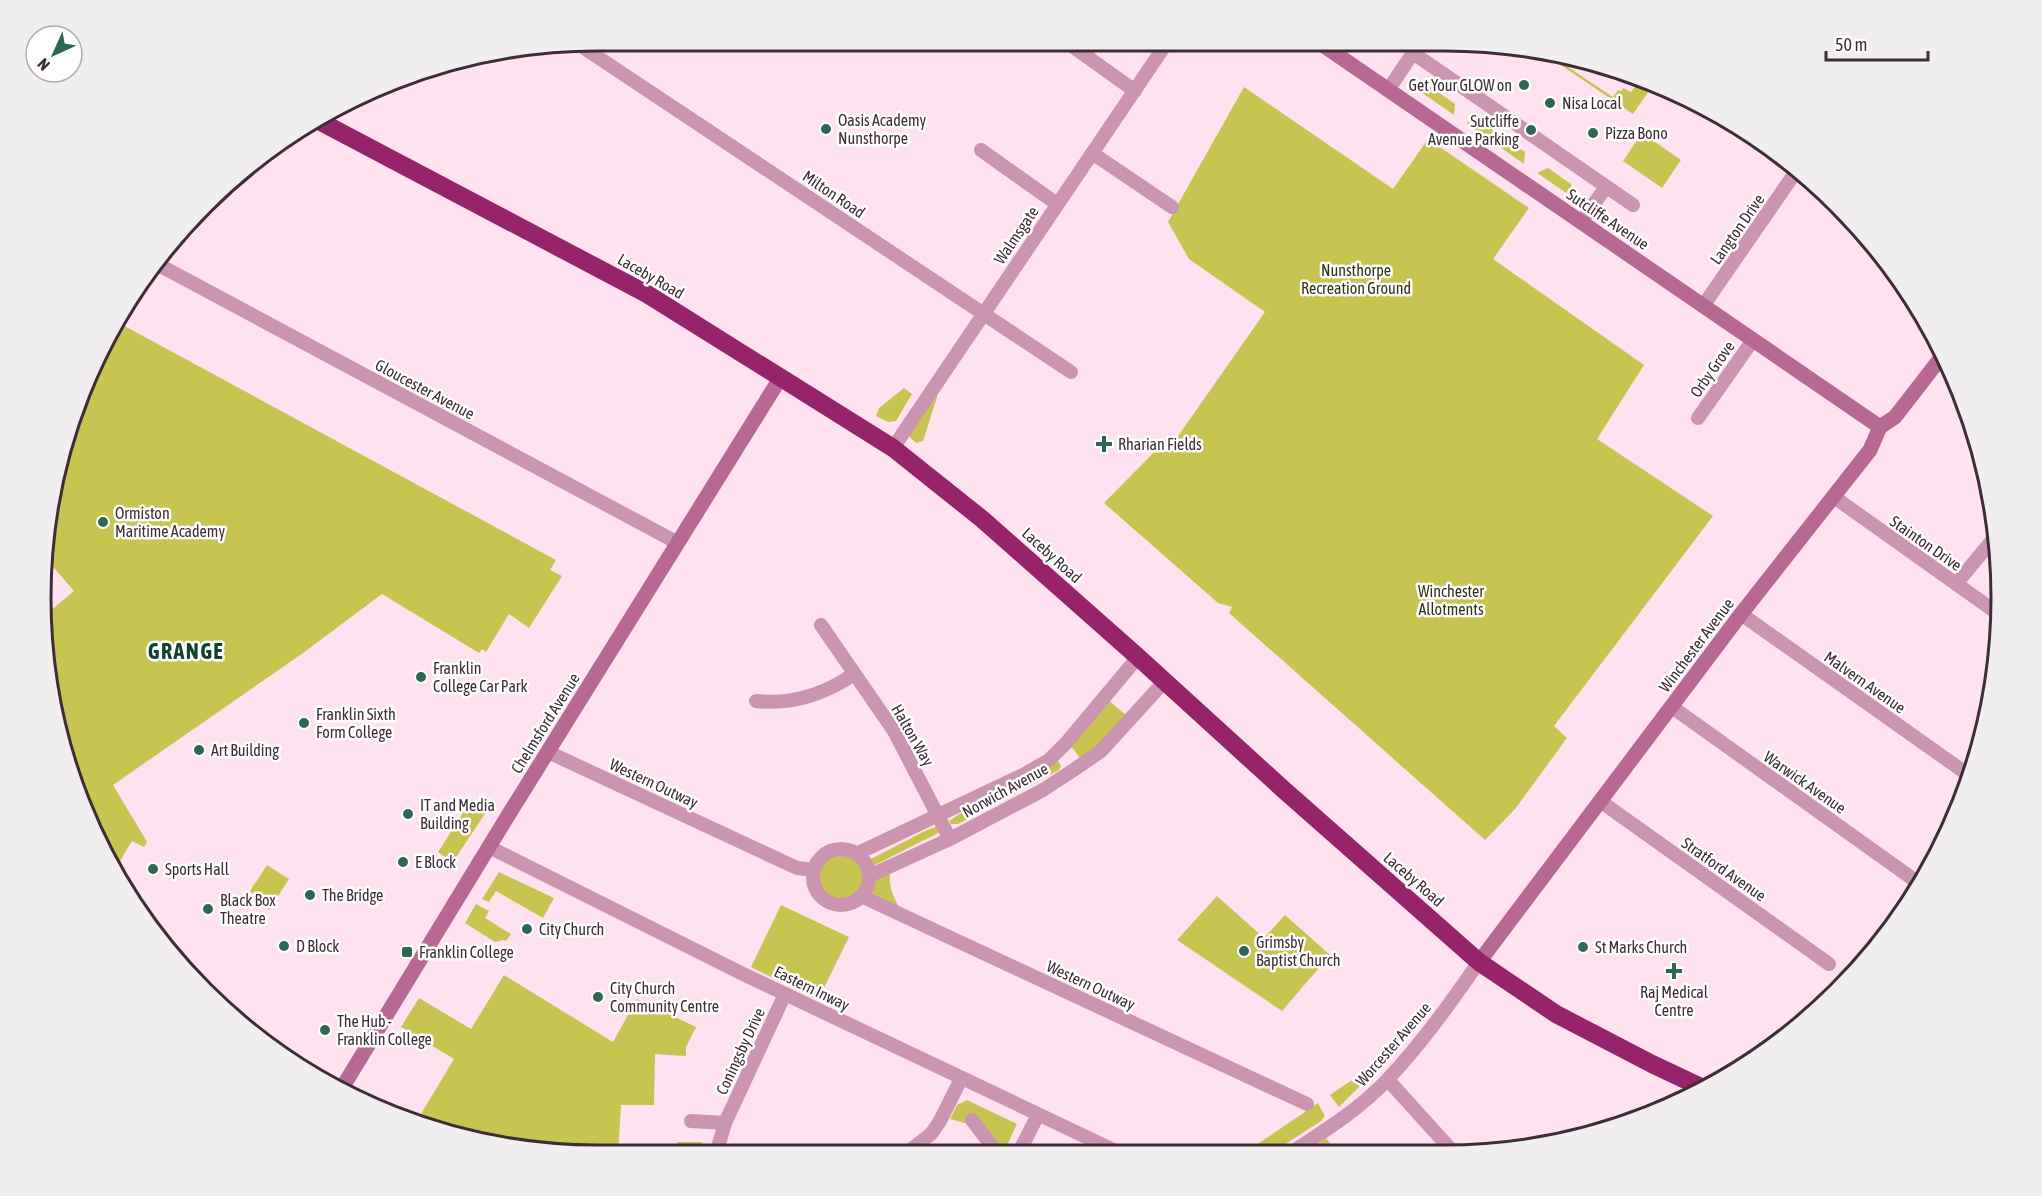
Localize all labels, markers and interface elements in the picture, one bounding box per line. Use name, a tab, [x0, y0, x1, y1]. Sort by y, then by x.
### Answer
north arrow	[24, 24, 84, 84]
scale bar	[1826, 24, 1928, 62]
text: 50 m	[1835, 34, 1867, 55]
text: N	[34, 55, 53, 74]
place label: Get Your GLOW on	[1409, 76, 1512, 94]
marker: Get Your GLOW on	[1517, 78, 1531, 92]
place label: Nisa Local	[1562, 94, 1622, 112]
marker: Nisa Local	[1543, 96, 1557, 110]
place label: Oasis Academy Nunsthorpe	[838, 111, 927, 148]
place label: Sutcliffe Avenue Parking	[1428, 112, 1519, 149]
marker: Oasis Academy Nunsthorpe	[819, 122, 833, 136]
marker: Sutcliffe Avenue Parking	[1524, 123, 1538, 137]
place label: Pizza Bono	[1605, 124, 1668, 142]
marker: Pizza Bono	[1586, 126, 1600, 140]
street label: Milton Road	[799, 167, 869, 221]
street label: Sutcliffe Avenue	[1564, 185, 1652, 253]
street label: Langton Drive	[1706, 191, 1768, 268]
street label: Walmsgate	[990, 203, 1043, 268]
street label: Laceby Road	[614, 250, 687, 303]
park label: Nunsthorpe Recreation Ground	[1301, 261, 1411, 297]
street label: Orby Grove	[1686, 337, 1739, 401]
street label: Gloucester Avenue	[372, 355, 478, 423]
marker: Rharian Fields	[1095, 435, 1113, 453]
place label: Rharian Fields	[1118, 435, 1202, 453]
place label: Ormiston Maritime Academy	[115, 504, 225, 541]
street label: Stainton Drive	[1887, 512, 1965, 574]
marker: Ormiston Maritime Academy	[96, 515, 110, 529]
street label: Laceby Road	[1018, 524, 1085, 587]
park label: Winchester Allotments	[1418, 582, 1484, 618]
street label: Winchester Avenue	[1655, 595, 1737, 695]
district label: GRANGE	[148, 638, 224, 664]
street label: Malvern Avenue	[1821, 647, 1909, 717]
place label: Franklin College Car Park	[433, 659, 528, 696]
marker: Franklin College Car Park	[414, 670, 428, 684]
street label: Chelmsford Avenue	[507, 670, 583, 776]
street label: Halton Way	[887, 701, 938, 770]
place label: Franklin Sixth Form College	[316, 705, 396, 742]
marker: Franklin Sixth Form College	[297, 716, 311, 730]
place label: Art Building	[211, 741, 279, 760]
marker: Art Building	[192, 743, 206, 757]
street label: Warwick Avenue	[1761, 747, 1849, 817]
street label: Western Outway	[606, 755, 701, 812]
street label: Norwich Avenue	[959, 759, 1051, 821]
place label: IT and Media Building	[420, 796, 495, 833]
marker: IT and Media Building	[401, 807, 415, 821]
street label: Stratford Avenue	[1678, 833, 1770, 905]
street label: Laceby Road	[1380, 848, 1448, 911]
place label: E Block	[415, 853, 456, 871]
marker: E Block	[396, 855, 410, 869]
place label: Sports Hall	[165, 860, 230, 879]
marker: Sports Hall	[146, 862, 160, 876]
place label: The Bridge	[322, 886, 383, 905]
marker: The Bridge	[303, 888, 317, 902]
place label: Black Box Theatre	[220, 891, 276, 927]
marker: Black Box Theatre	[201, 902, 215, 916]
place label: City Church	[539, 920, 604, 939]
marker: City Church	[520, 922, 534, 936]
place label: Grimsby Baptist Church	[1256, 933, 1340, 970]
place label: D Block	[296, 937, 339, 955]
place label: St Marks Church	[1595, 938, 1687, 956]
marker: D Block	[277, 939, 291, 953]
marker: St Marks Church	[1576, 940, 1590, 954]
place label: Franklin College	[419, 943, 514, 962]
marker: Grimsby Baptist Church	[1237, 944, 1251, 958]
marker: Franklin College	[400, 945, 414, 959]
street label: Western Outway	[1043, 957, 1138, 1014]
street label: Eastern Inway	[771, 962, 853, 1015]
marker: Raj Medical Centre	[1665, 962, 1683, 980]
place label: City Church Community Centre	[610, 979, 719, 1016]
place label: Raj Medical Centre	[1640, 983, 1709, 1019]
marker: City Church Community Centre	[591, 990, 605, 1004]
street label: Worcester Avenue	[1352, 998, 1434, 1090]
street label: Coningsby Drive	[712, 1005, 769, 1098]
place label: The Hub - Franklin College	[337, 1012, 432, 1049]
marker: The Hub - Franklin College	[318, 1023, 332, 1037]

